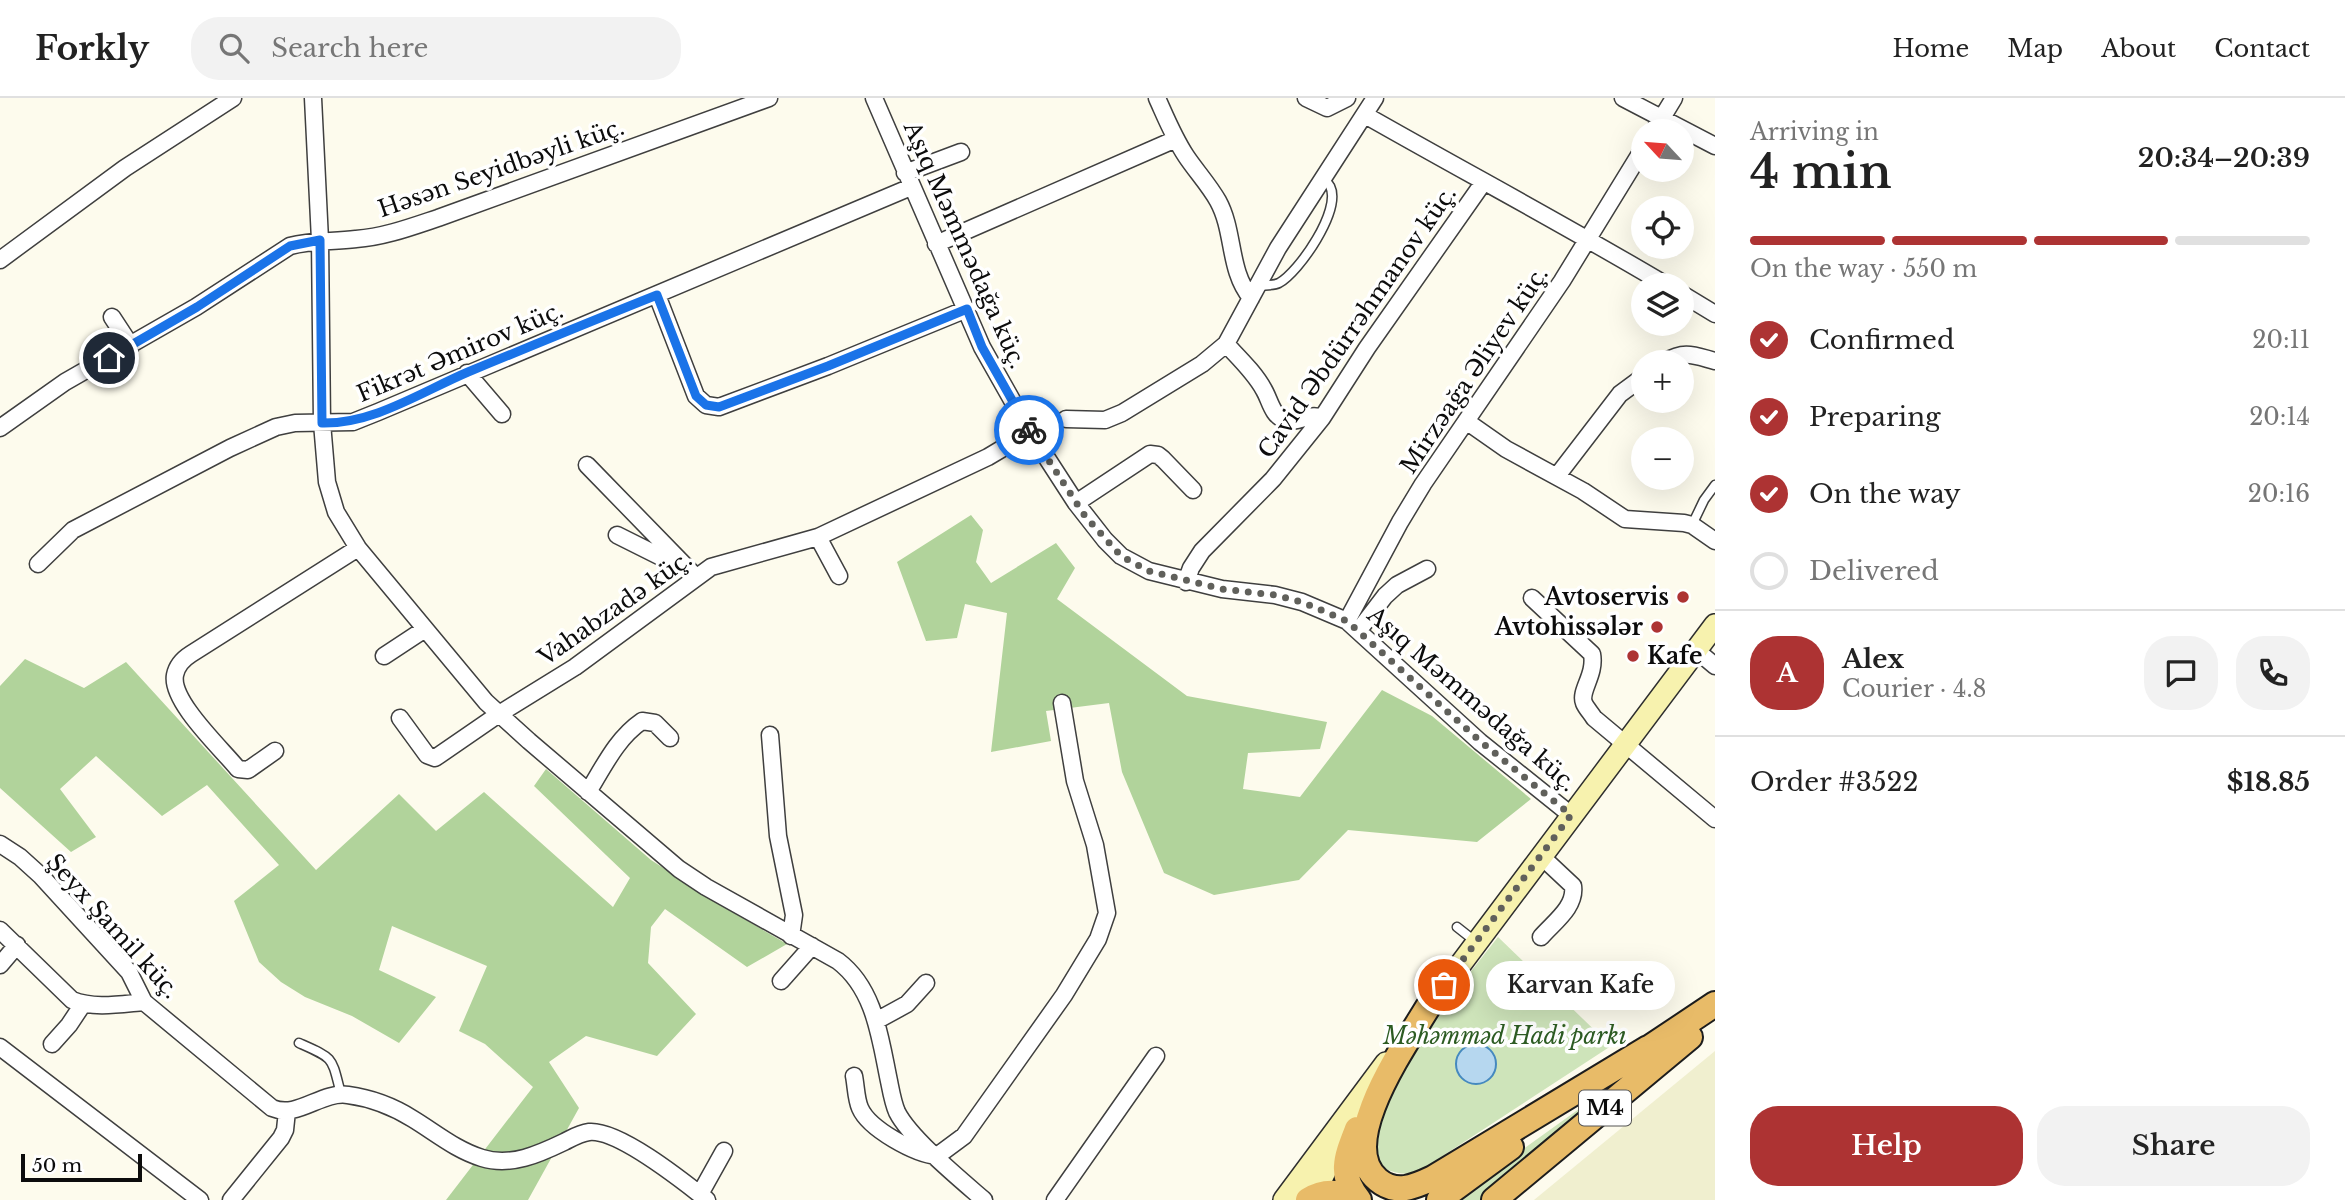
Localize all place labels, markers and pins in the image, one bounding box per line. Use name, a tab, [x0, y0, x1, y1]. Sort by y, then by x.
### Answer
pin	[79, 328, 139, 388]
place label: Avtoservis	[1543, 583, 1669, 611]
marker: Avtoservis	[1675, 589, 1691, 605]
place label: Avtohissələr	[1494, 613, 1644, 641]
marker: Avtohissələr	[1649, 619, 1665, 635]
place label: Kafe	[1647, 642, 1702, 670]
marker: Kafe	[1625, 648, 1641, 664]
pin	[1414, 955, 1474, 1015]
callout: Karvan Kafe	[1486, 960, 1675, 1010]

